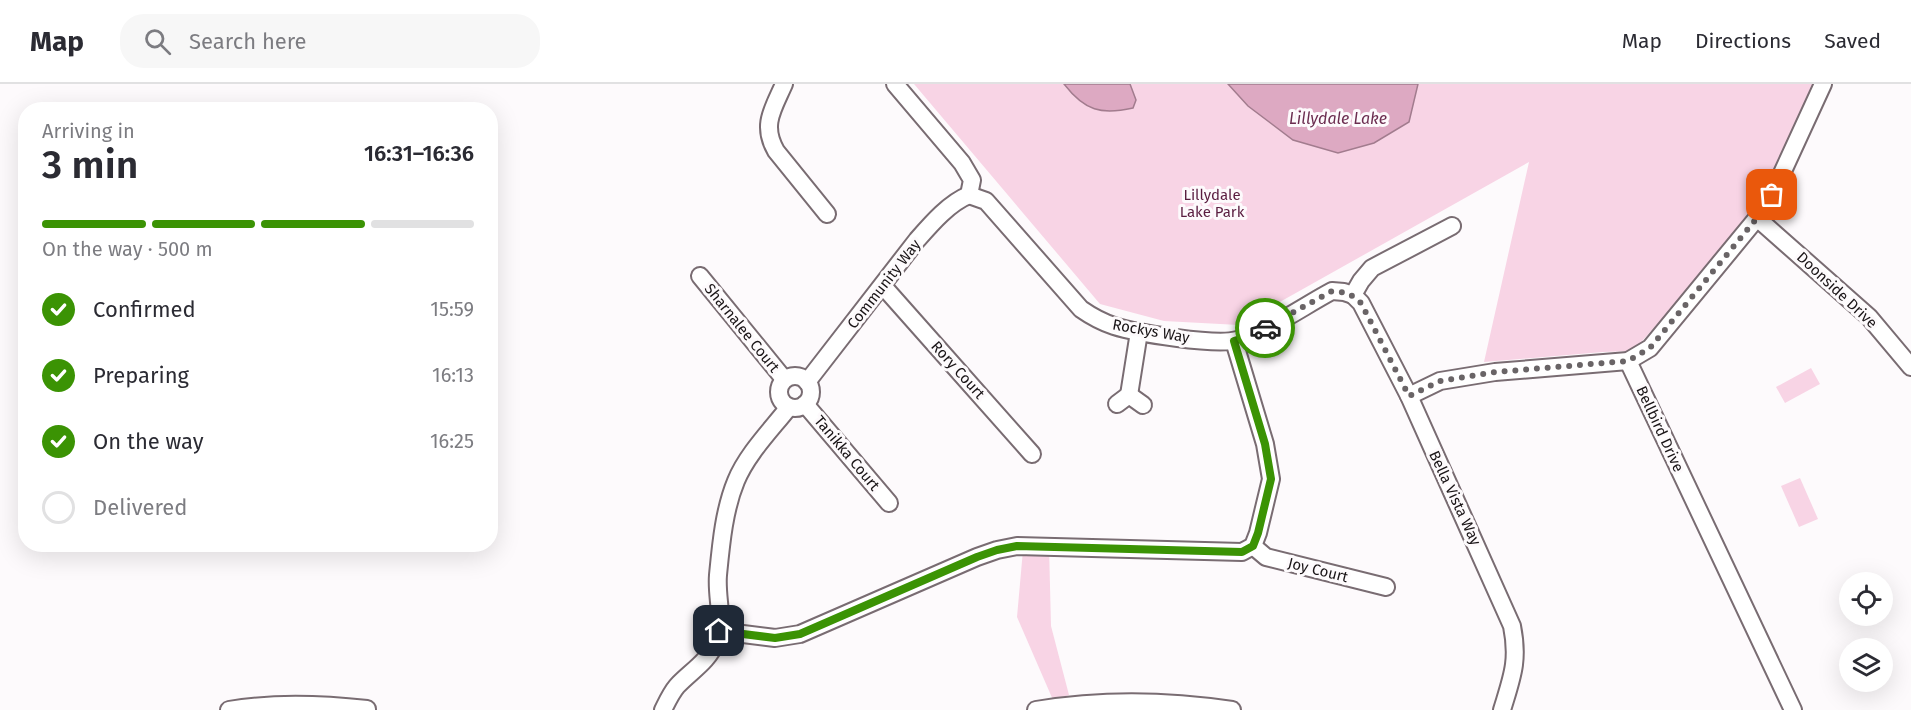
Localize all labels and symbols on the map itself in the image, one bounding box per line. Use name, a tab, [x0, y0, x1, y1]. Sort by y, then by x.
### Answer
water label: Lillydale Lake	[1289, 109, 1387, 128]
pin	[1746, 169, 1797, 220]
park label: Lillydale Lake Park	[1180, 186, 1245, 221]
street label: Community Way	[844, 235, 925, 332]
street label: Doonside Drive	[1793, 248, 1881, 332]
street label: Sharnalee Court	[701, 280, 784, 377]
courier	[1235, 298, 1295, 358]
street label: Rockys Way	[1111, 315, 1192, 347]
street label: Rory Court	[927, 337, 989, 403]
street label: Bellbird Drive	[1632, 383, 1688, 475]
street label: Tanikka Court	[810, 412, 884, 495]
street label: Bella Vista Way	[1425, 448, 1485, 549]
street label: Joy Court	[1286, 554, 1351, 586]
pin	[693, 605, 744, 656]

